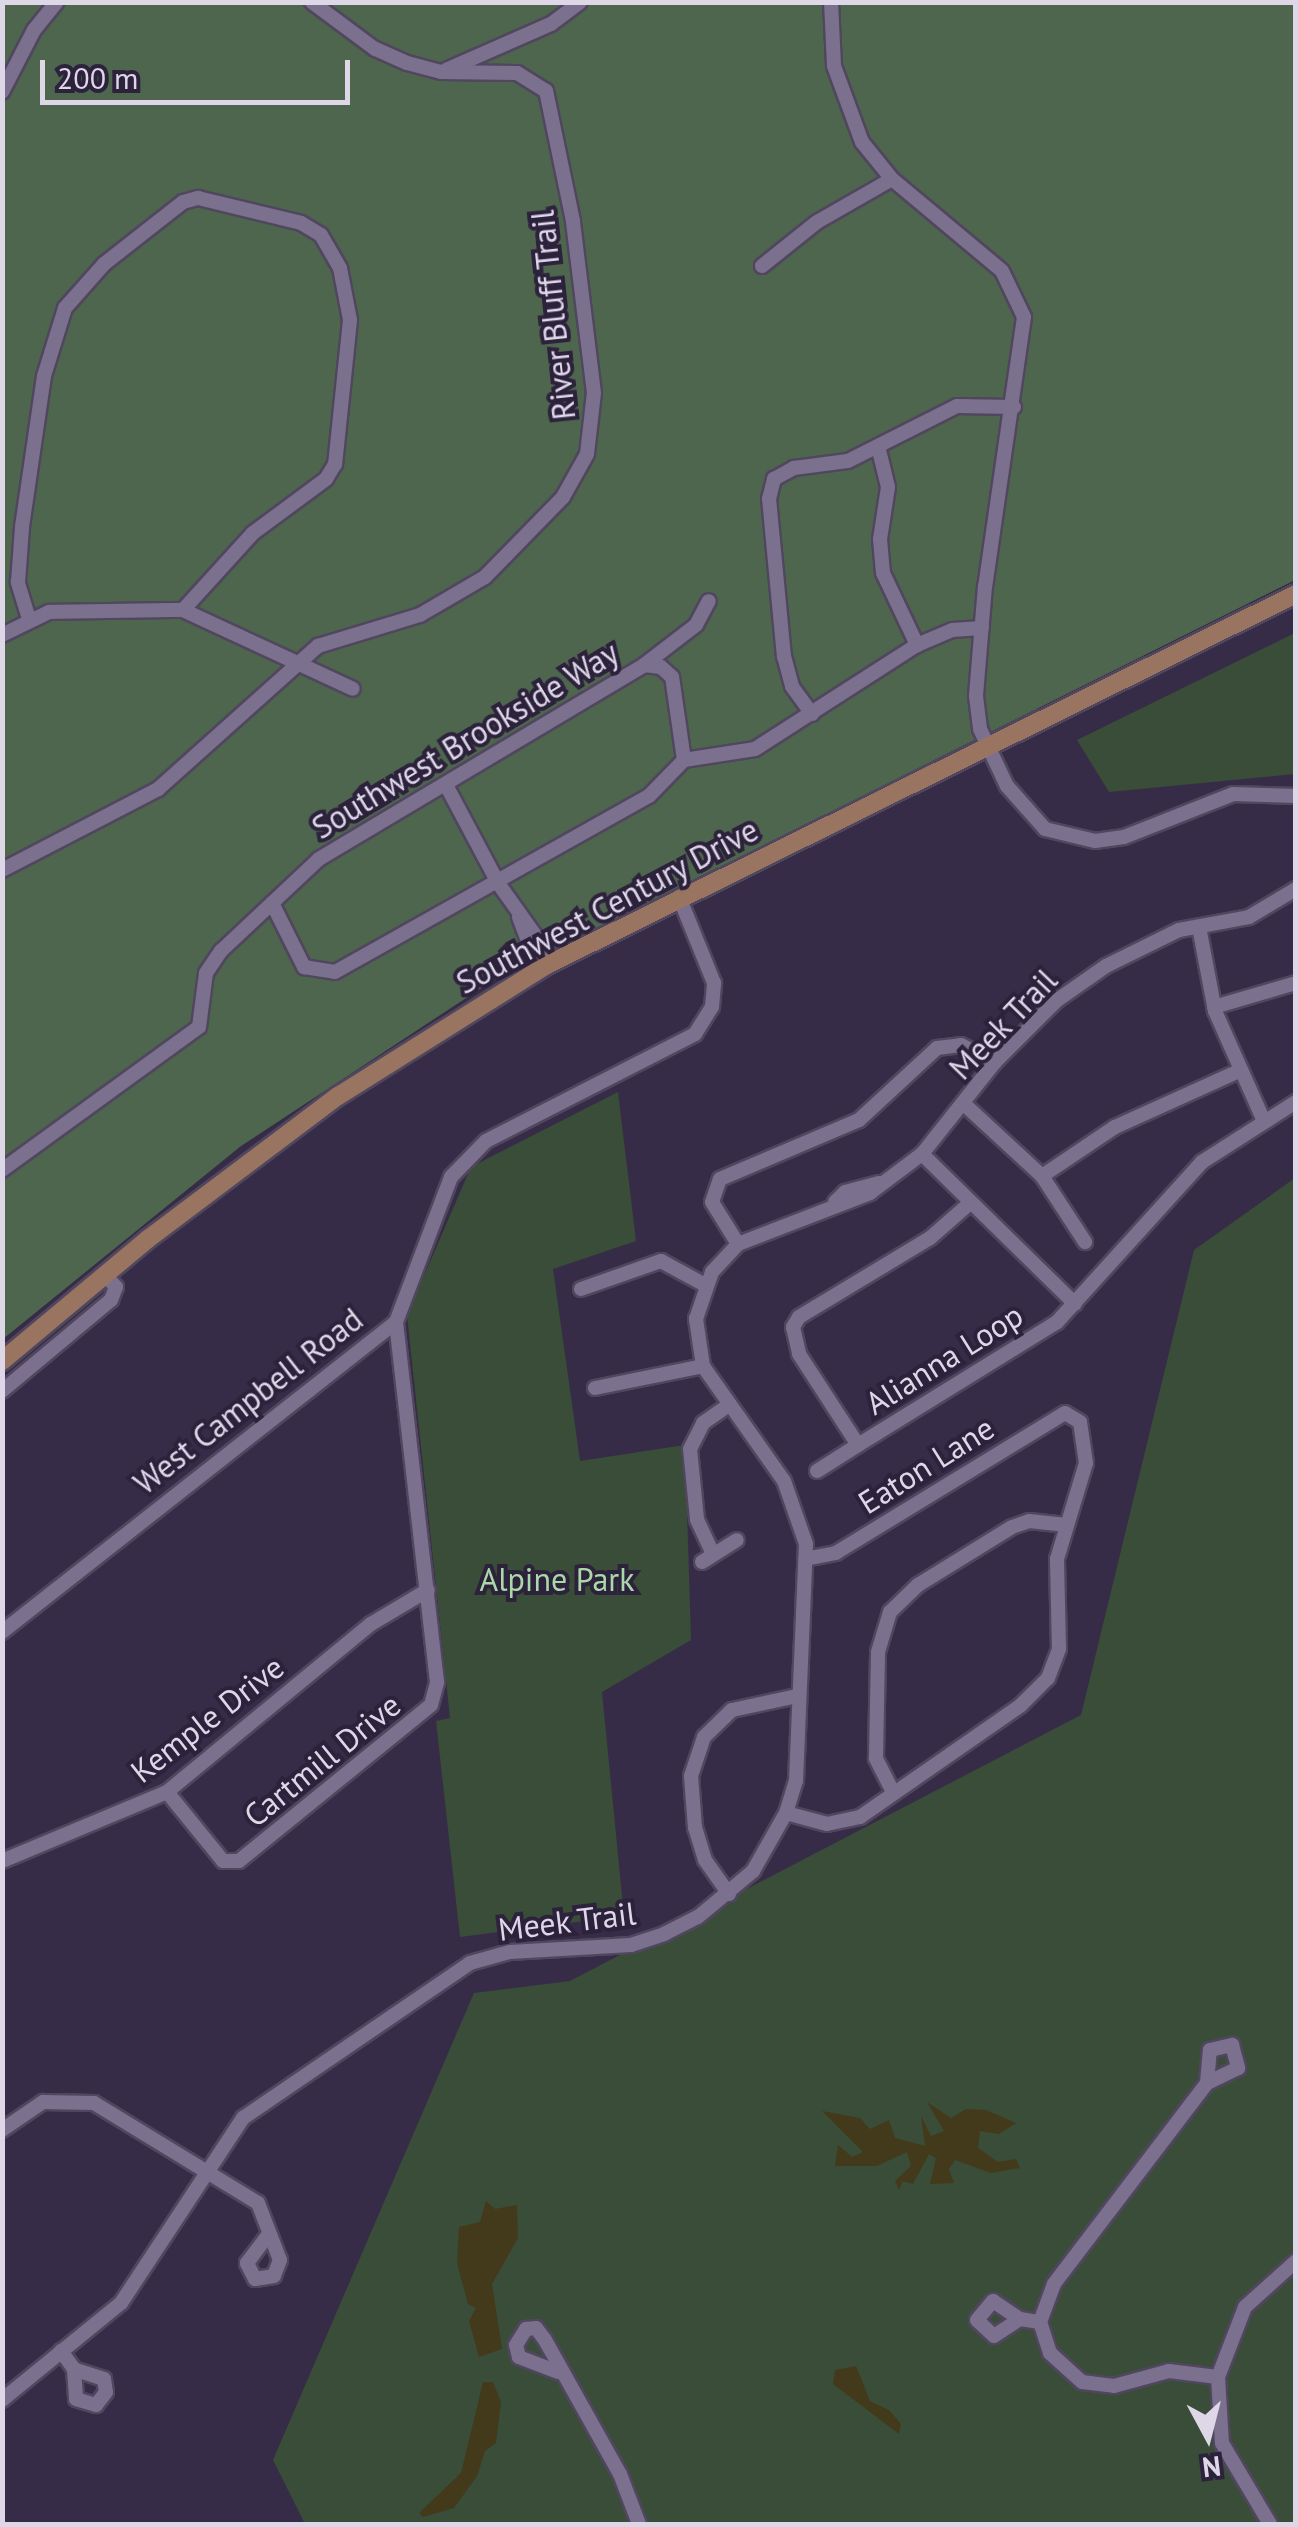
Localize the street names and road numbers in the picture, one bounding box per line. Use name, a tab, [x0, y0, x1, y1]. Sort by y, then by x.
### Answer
street label: River Bluff Trail	[523, 208, 583, 422]
street label: Southwest Brookside Way	[305, 633, 625, 847]
street label: Southwest Century Drive	[449, 810, 765, 1002]
street label: Meek Trail	[940, 960, 1066, 1088]
street label: Alianna Loop	[858, 1295, 1030, 1423]
street label: West Campbell Road	[126, 1300, 370, 1502]
street label: Eaton Lane	[851, 1408, 1001, 1522]
street label: Kemple Drive	[123, 1647, 291, 1791]
street label: Cartmill Drive	[236, 1685, 408, 1835]
street label: Meek Trail	[495, 1893, 639, 1949]

